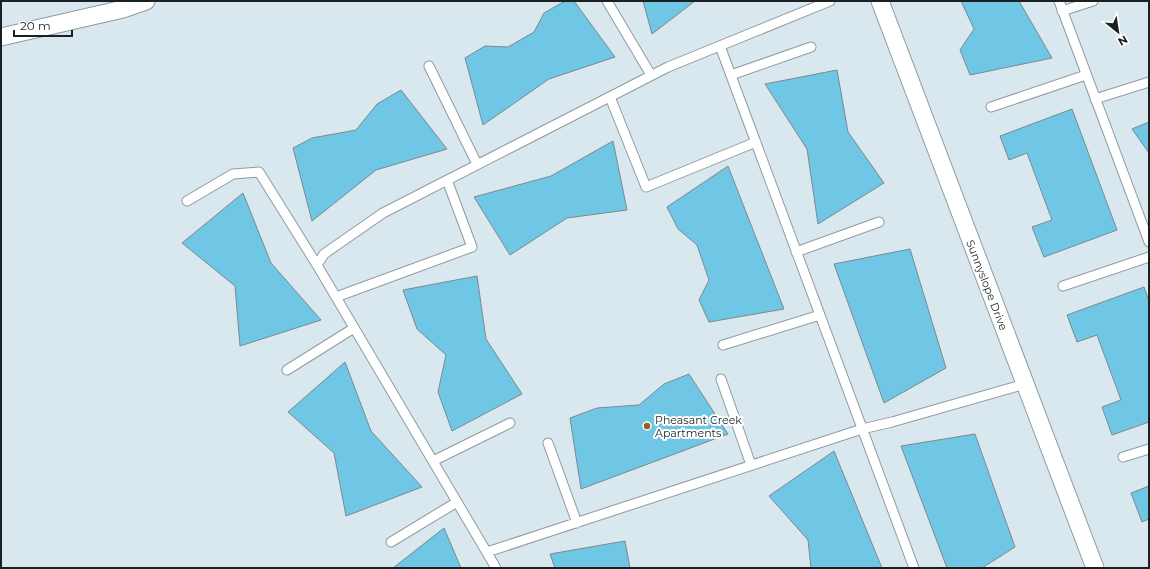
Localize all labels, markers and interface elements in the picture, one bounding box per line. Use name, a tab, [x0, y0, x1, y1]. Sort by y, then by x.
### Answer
scale bar	[14, 12, 72, 38]
north arrow	[1098, 12, 1138, 52]
text: 20 m	[20, 18, 51, 33]
text: N	[1116, 32, 1130, 49]
street label: Sunnyslope Drive	[963, 238, 1011, 333]
place label: Pheasant Creek Apartments	[655, 413, 742, 440]
marker: Pheasant Creek Apartments	[642, 421, 652, 431]

